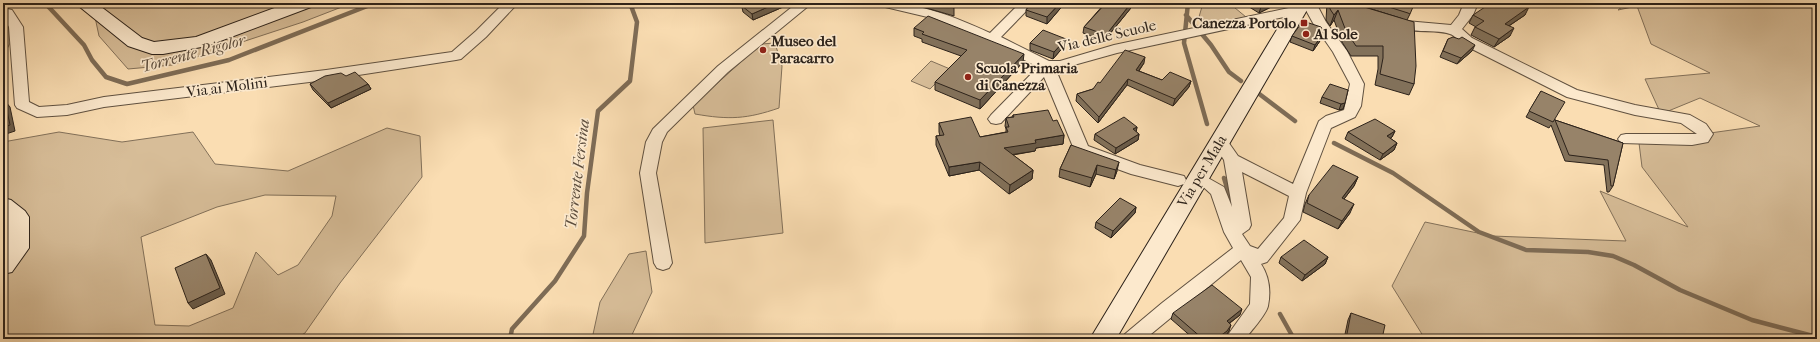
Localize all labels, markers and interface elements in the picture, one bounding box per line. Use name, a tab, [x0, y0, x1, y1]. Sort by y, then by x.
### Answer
place label: Canezza Portolo	[1192, 14, 1296, 32]
street label: Via delle Scuole	[1055, 16, 1158, 56]
marker: Canezza Portolo	[1299, 18, 1309, 28]
place label: Al Sole	[1313, 25, 1358, 43]
water label: Torrente Rigolor	[139, 29, 249, 76]
marker: Al Sole	[1301, 29, 1311, 39]
place label: Museo del Paracarro	[770, 32, 837, 67]
marker: Museo del Paracarro	[758, 45, 768, 55]
place label: Scuola Primaria di Canezza	[976, 59, 1079, 94]
marker: Scuola Primaria di Canezza	[963, 72, 973, 82]
street label: Via ai Molini	[184, 73, 269, 101]
water label: Torrente Fersina	[561, 118, 593, 230]
street label: Via per Mala	[1173, 131, 1231, 211]

